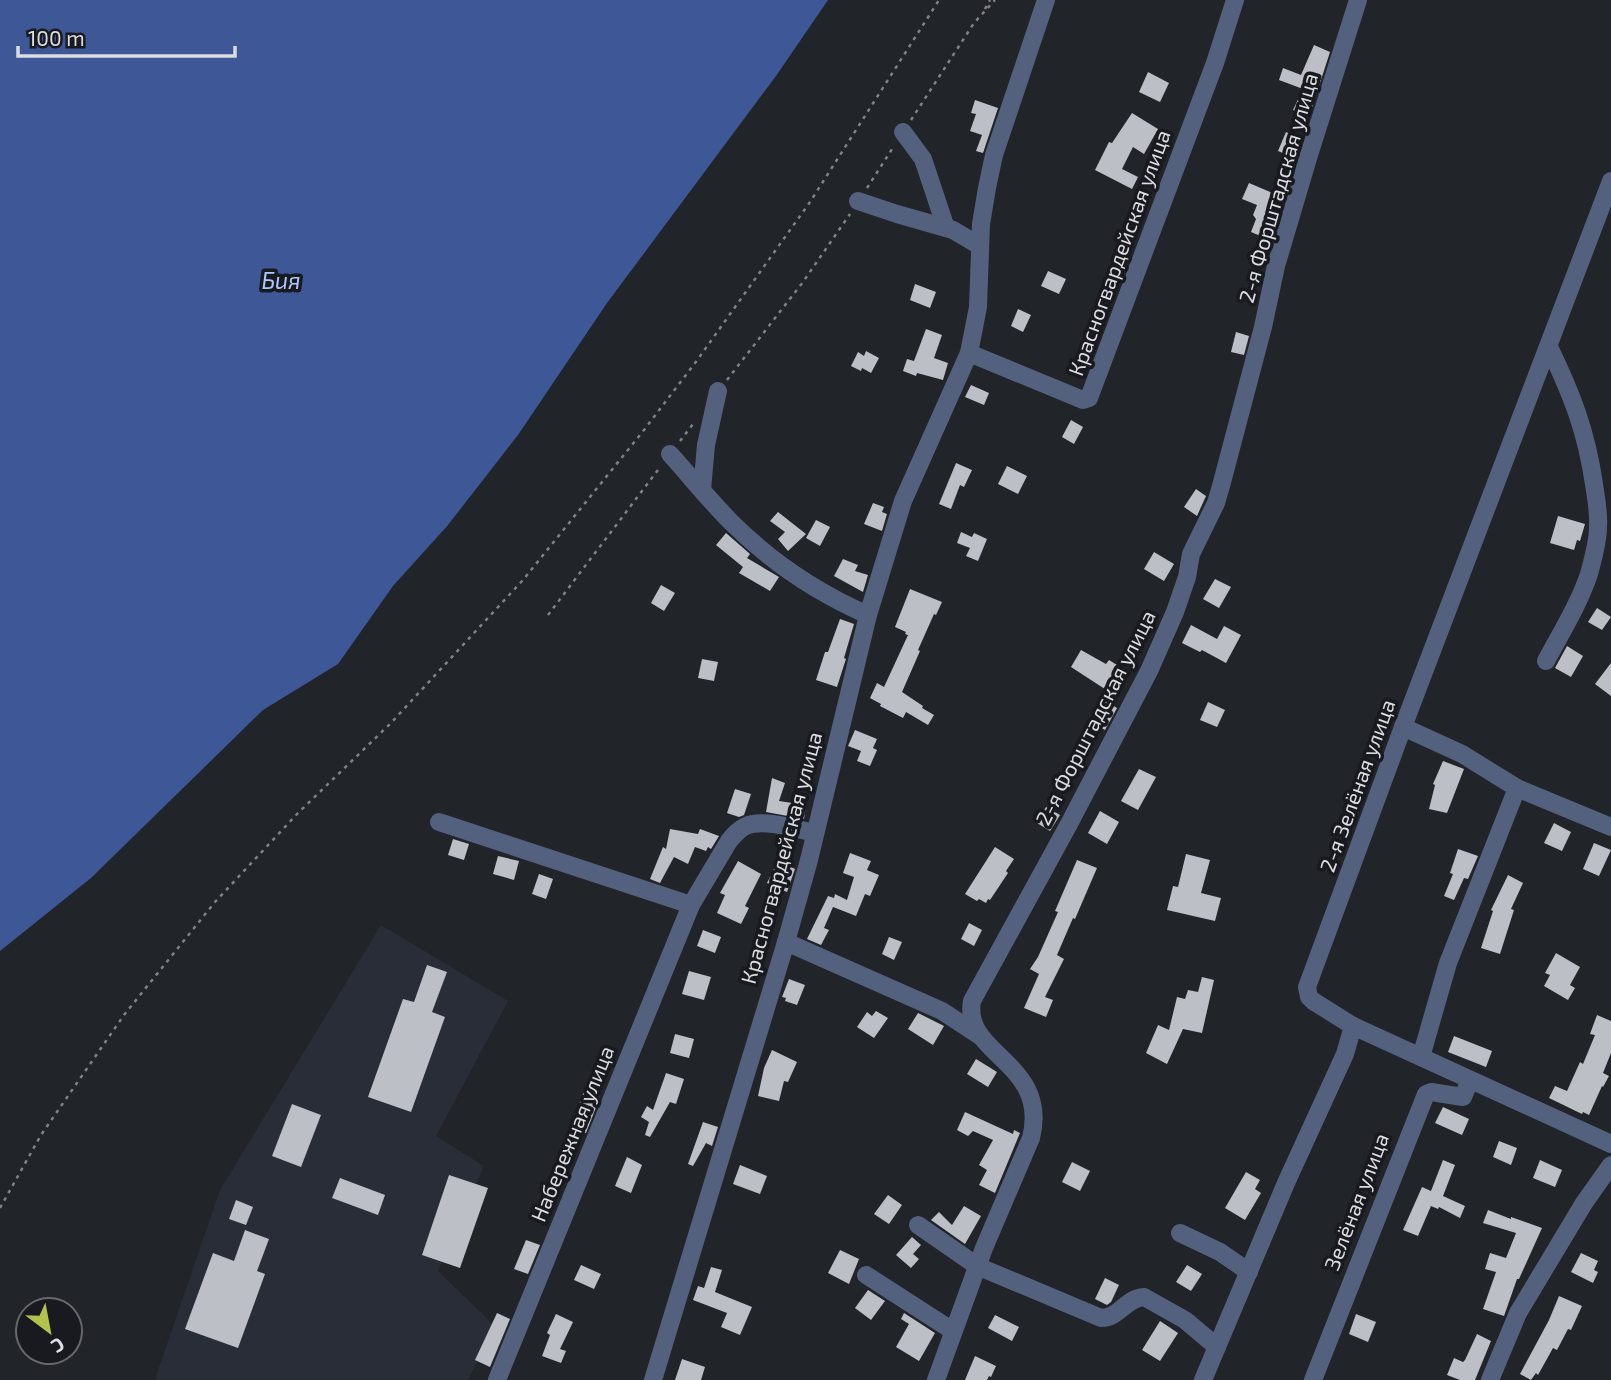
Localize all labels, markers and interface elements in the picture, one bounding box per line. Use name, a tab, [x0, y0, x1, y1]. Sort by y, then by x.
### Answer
scale bar	[18, 14, 234, 58]
text: 100 m	[28, 25, 85, 50]
street label: 2-я Форштадская улица	[1233, 70, 1323, 306]
street label: Красногвардейская улица	[1062, 126, 1176, 379]
water label: Бия	[261, 266, 301, 294]
street label: 2-я Форштадская улица	[1030, 606, 1161, 829]
street label: 2-я Зелёная улица	[1314, 696, 1400, 876]
street label: Красногвардейская улица	[735, 729, 827, 987]
street label: Набережная улица	[525, 1042, 619, 1225]
street label: Зелёная улица	[1318, 1129, 1394, 1274]
north arrow	[14, 1296, 84, 1366]
text: С	[47, 1333, 69, 1359]

